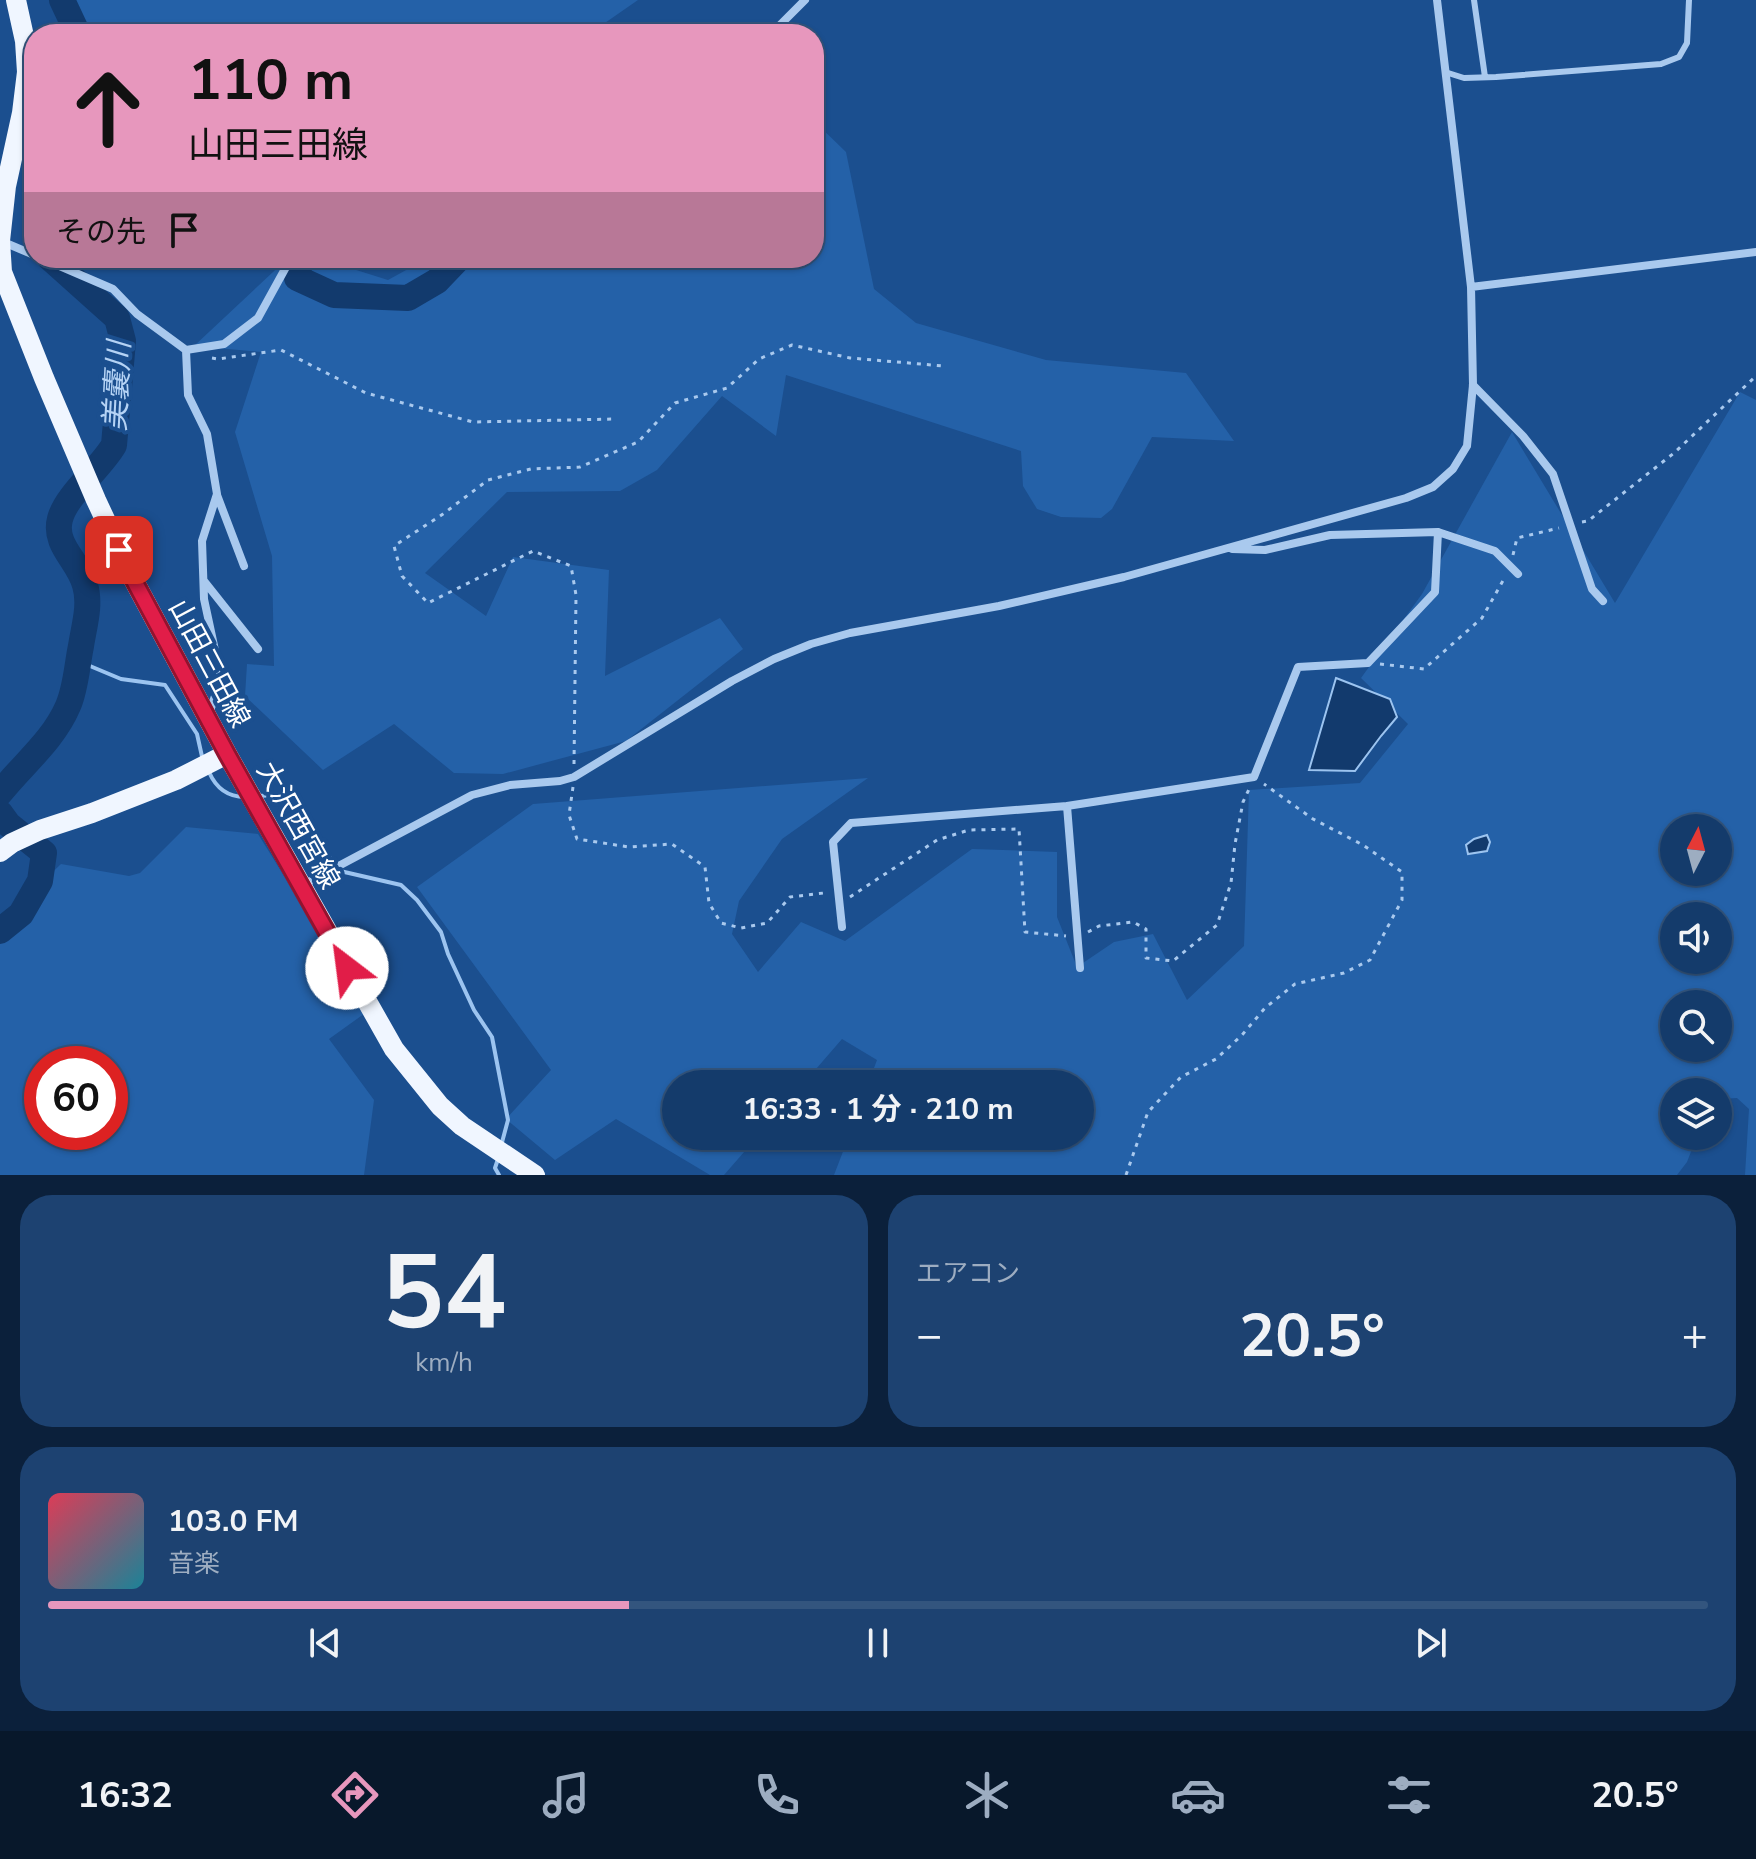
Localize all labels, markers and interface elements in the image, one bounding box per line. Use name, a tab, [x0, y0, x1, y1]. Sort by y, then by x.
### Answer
text: 110 m	[188, 42, 353, 119]
icon: ahead	[56, 56, 160, 160]
text: 山田三田線	[188, 121, 368, 170]
icon: arrive	[162, 208, 206, 252]
text: その先	[56, 212, 146, 253]
water label: 美嚢川	[95, 337, 140, 432]
pin	[85, 516, 153, 584]
icon: arrive	[97, 528, 141, 572]
street label: 山田三田線	[159, 593, 259, 734]
street label: 大沢西宮線	[248, 755, 349, 896]
north arrow	[1660, 814, 1732, 886]
map controls	[1660, 814, 1732, 1150]
button: sound	[1660, 902, 1732, 974]
position arrow	[305, 926, 389, 1010]
button: search	[1660, 990, 1732, 1062]
speed limit sign: 60	[24, 1046, 128, 1150]
button: layers	[1660, 1078, 1732, 1150]
text: 16:33 · 1 分 · 210 m	[742, 1089, 1014, 1130]
text: 54	[382, 1222, 506, 1364]
text: エアコン	[916, 1256, 1020, 1291]
text: 20.5°	[1239, 1295, 1385, 1377]
text: −	[916, 1306, 942, 1366]
text: +	[1682, 1306, 1708, 1366]
text: km/h	[415, 1345, 473, 1380]
text: 103.0 FM	[168, 1501, 298, 1542]
text: 音楽	[168, 1546, 220, 1581]
icon: previous	[303, 1621, 347, 1665]
icon: pause	[856, 1621, 900, 1665]
icon: next	[1409, 1621, 1453, 1665]
icon: directions	[327, 1767, 383, 1823]
icon: music	[538, 1767, 594, 1823]
icon: phone	[749, 1767, 805, 1823]
icon: climate	[959, 1767, 1015, 1823]
icon: car	[1170, 1767, 1226, 1823]
icon: filters	[1381, 1767, 1437, 1823]
text: 16:32	[77, 1771, 173, 1820]
text: 20.5°	[1591, 1771, 1679, 1820]

